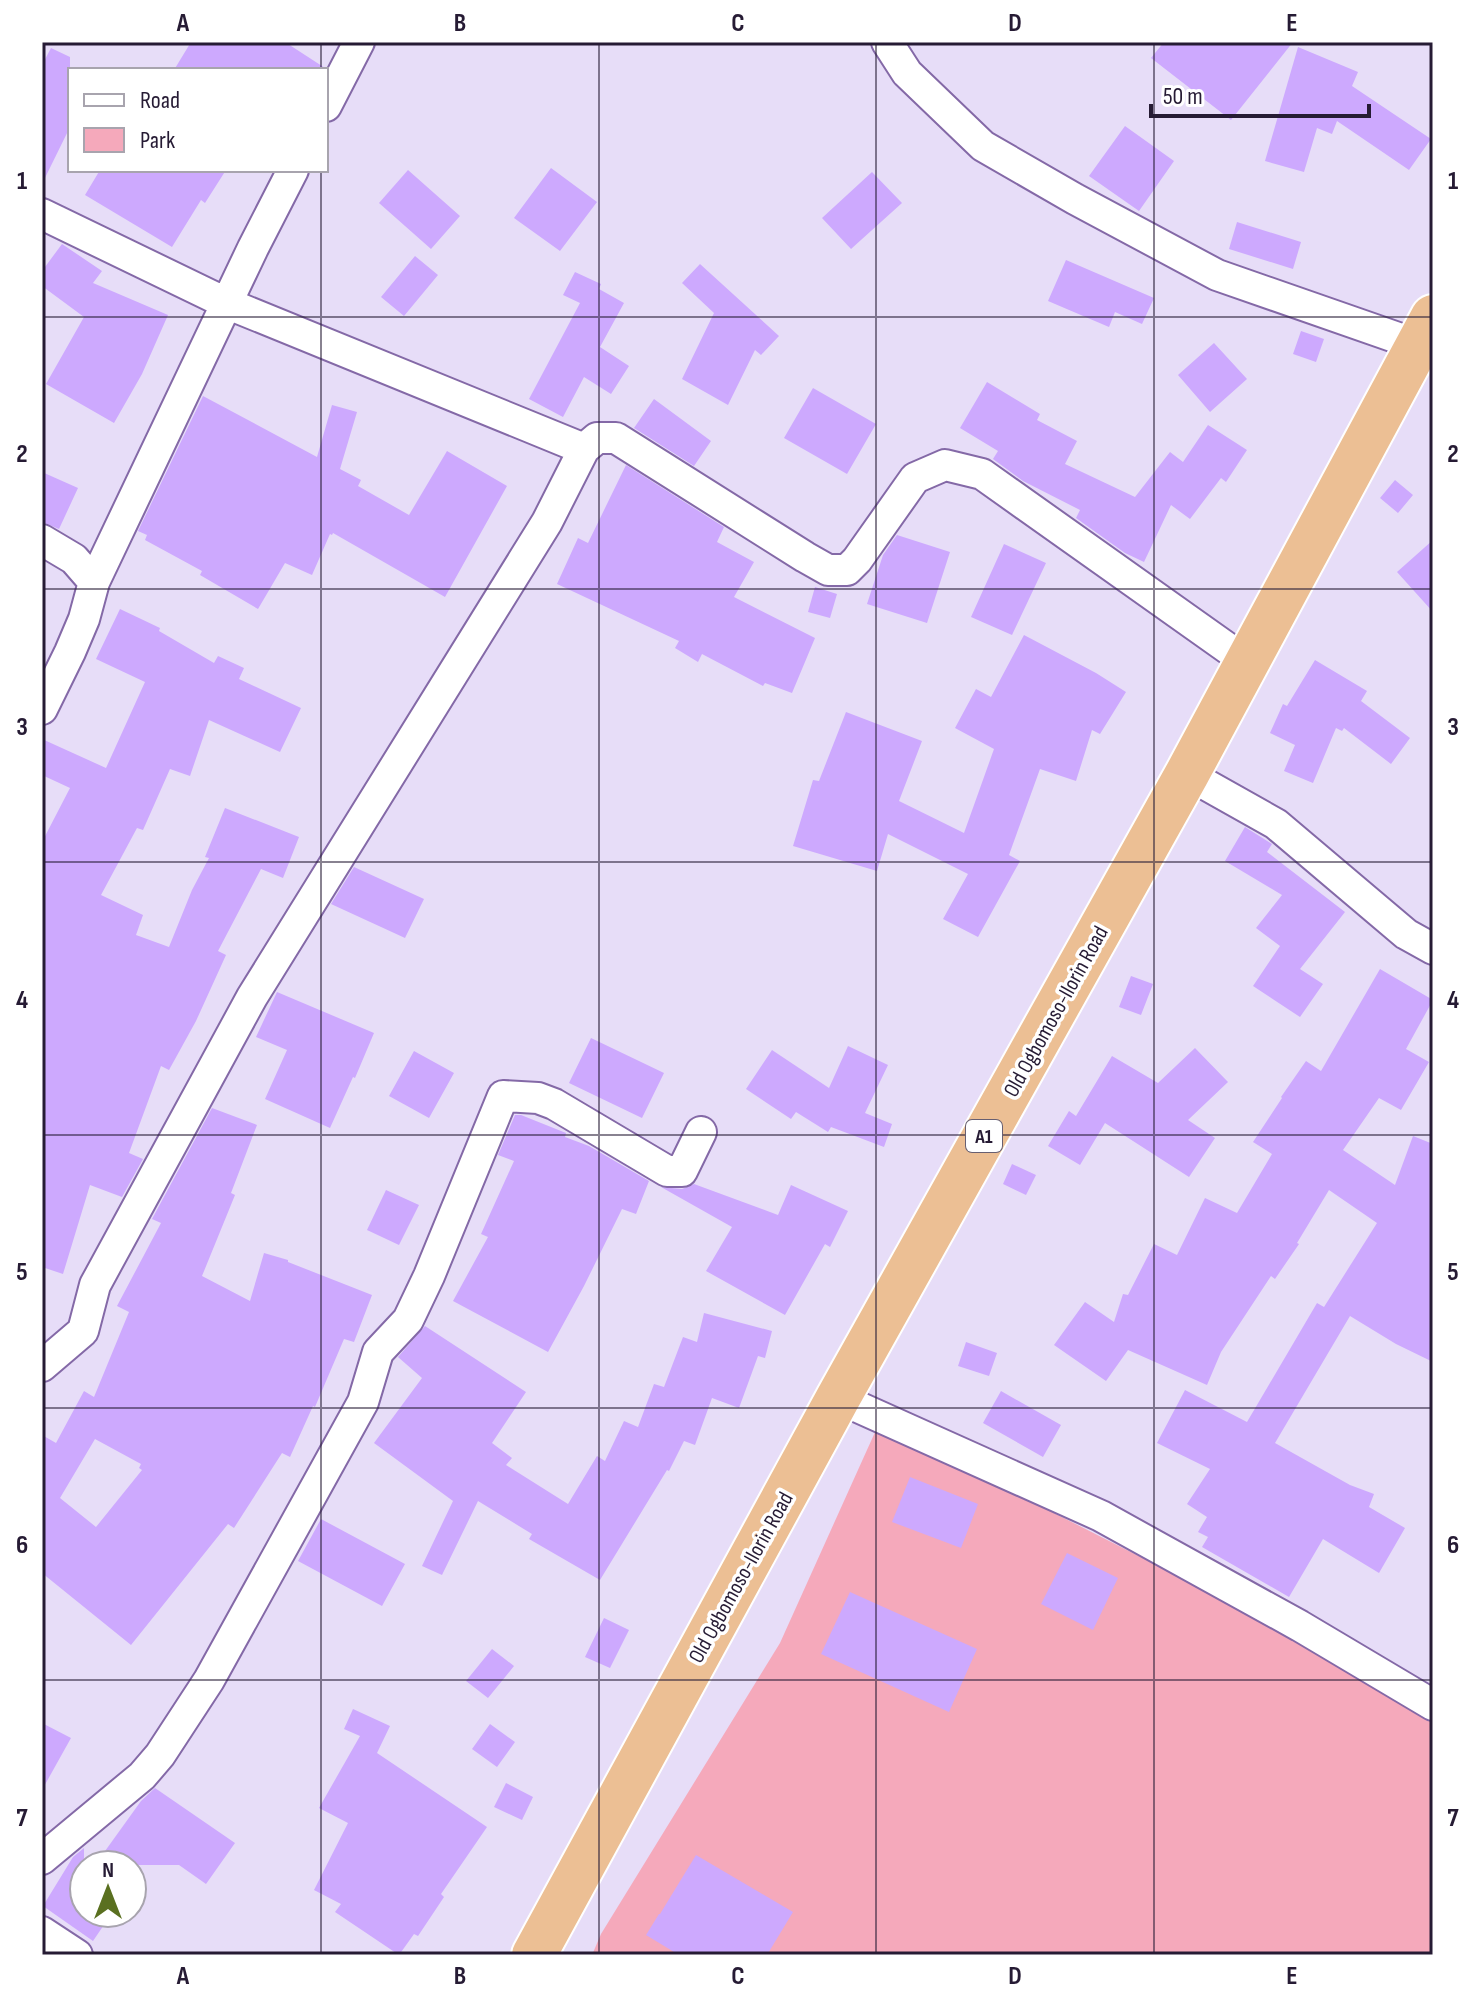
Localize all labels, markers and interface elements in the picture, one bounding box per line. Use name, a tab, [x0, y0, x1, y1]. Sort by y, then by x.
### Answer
text: A	[176, 8, 190, 39]
text: B	[454, 8, 466, 39]
text: C	[731, 8, 745, 39]
text: D	[1008, 8, 1022, 39]
text: E	[1286, 8, 1298, 39]
legend	[68, 68, 328, 172]
scale bar	[1151, 68, 1369, 118]
text: 50 m	[1163, 82, 1203, 111]
text: Road	[140, 86, 180, 115]
text: Park	[140, 126, 175, 155]
text: 1	[17, 166, 27, 197]
text: 1	[1448, 166, 1458, 197]
text: 2	[16, 439, 28, 470]
text: 2	[1447, 439, 1459, 470]
text: 3	[16, 712, 28, 743]
text: 3	[1447, 712, 1459, 743]
street label: Old Ogbomoso-Ilorin Road	[998, 921, 1115, 1102]
text: 4	[16, 985, 28, 1016]
text: 4	[1447, 985, 1459, 1016]
road number: A1	[966, 1120, 1002, 1152]
text: 5	[16, 1257, 28, 1288]
text: 5	[1447, 1257, 1459, 1288]
street label: Old Ogbomoso-Ilorin Road	[683, 1487, 800, 1668]
text: 6	[16, 1530, 28, 1561]
text: 6	[1447, 1530, 1459, 1561]
text: 7	[16, 1803, 28, 1834]
text: 7	[1447, 1803, 1459, 1834]
north arrow	[68, 1849, 148, 1929]
text: N	[102, 1857, 114, 1884]
text: A	[176, 1961, 190, 1992]
text: B	[454, 1961, 466, 1992]
text: C	[731, 1961, 745, 1992]
text: D	[1008, 1961, 1022, 1992]
text: E	[1286, 1961, 1298, 1992]

